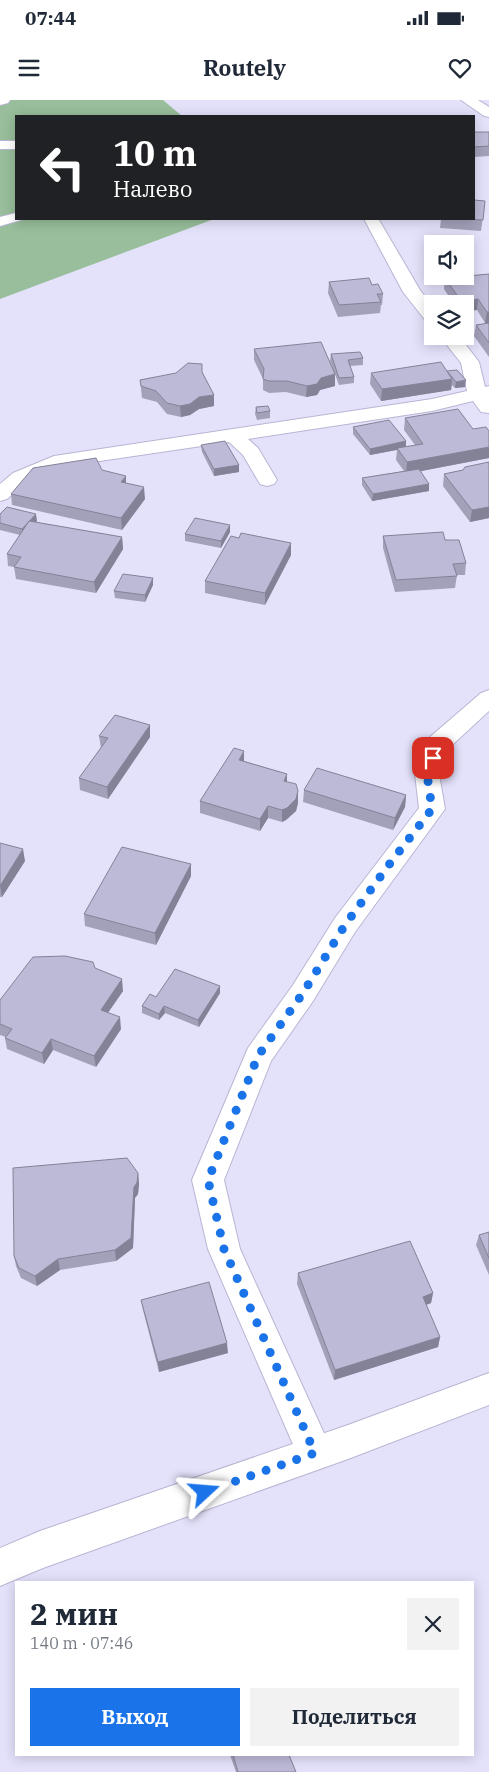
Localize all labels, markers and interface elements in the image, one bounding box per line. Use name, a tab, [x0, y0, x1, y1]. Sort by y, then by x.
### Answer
text: 07:44	[25, 6, 76, 30]
text: Routely	[203, 53, 286, 82]
icon: menu	[15, 54, 43, 82]
icon: heart	[446, 54, 474, 82]
text: 10 m	[113, 130, 197, 176]
icon: left	[30, 135, 95, 200]
text: Налево	[113, 174, 192, 203]
map controls	[424, 235, 474, 345]
button: sound	[424, 235, 474, 285]
button: layers	[424, 295, 474, 345]
pin	[412, 737, 454, 779]
icon: arrive	[419, 744, 447, 772]
position arrow	[178, 1465, 230, 1517]
text: 2 мин	[30, 1594, 118, 1633]
button: close	[407, 1598, 459, 1650]
text: 140 m · 07:46	[30, 1633, 133, 1653]
button: Выход	[30, 1688, 240, 1746]
button: Поделиться	[250, 1688, 459, 1746]

